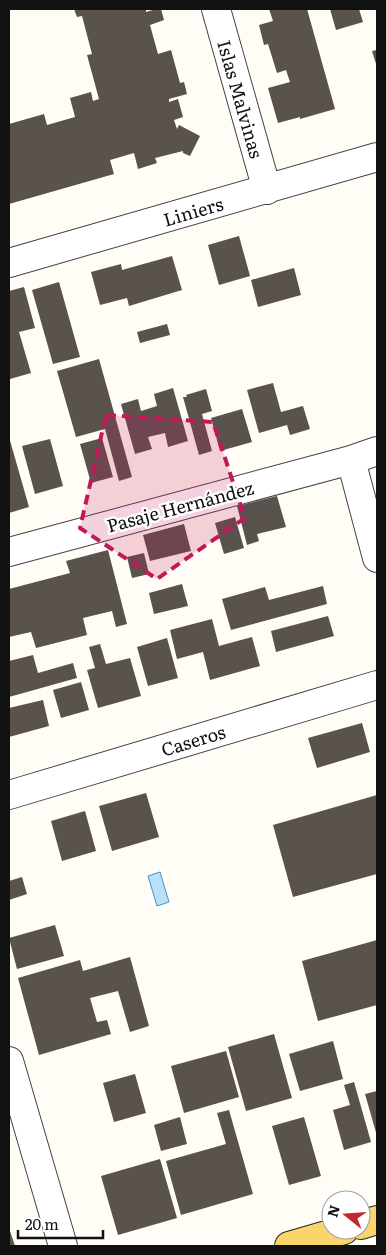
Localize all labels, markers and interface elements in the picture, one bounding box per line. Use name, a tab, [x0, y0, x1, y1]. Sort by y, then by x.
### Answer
street label: Islas Malvinas	[211, 37, 271, 161]
street label: Liniers	[160, 190, 226, 232]
street label: Pasaje Hernández	[104, 473, 257, 539]
street label: Caseros	[158, 717, 228, 763]
north arrow	[321, 1190, 371, 1240]
text: N	[321, 1202, 344, 1219]
scale bar	[18, 1208, 102, 1240]
text: 20 m	[25, 1212, 59, 1235]

